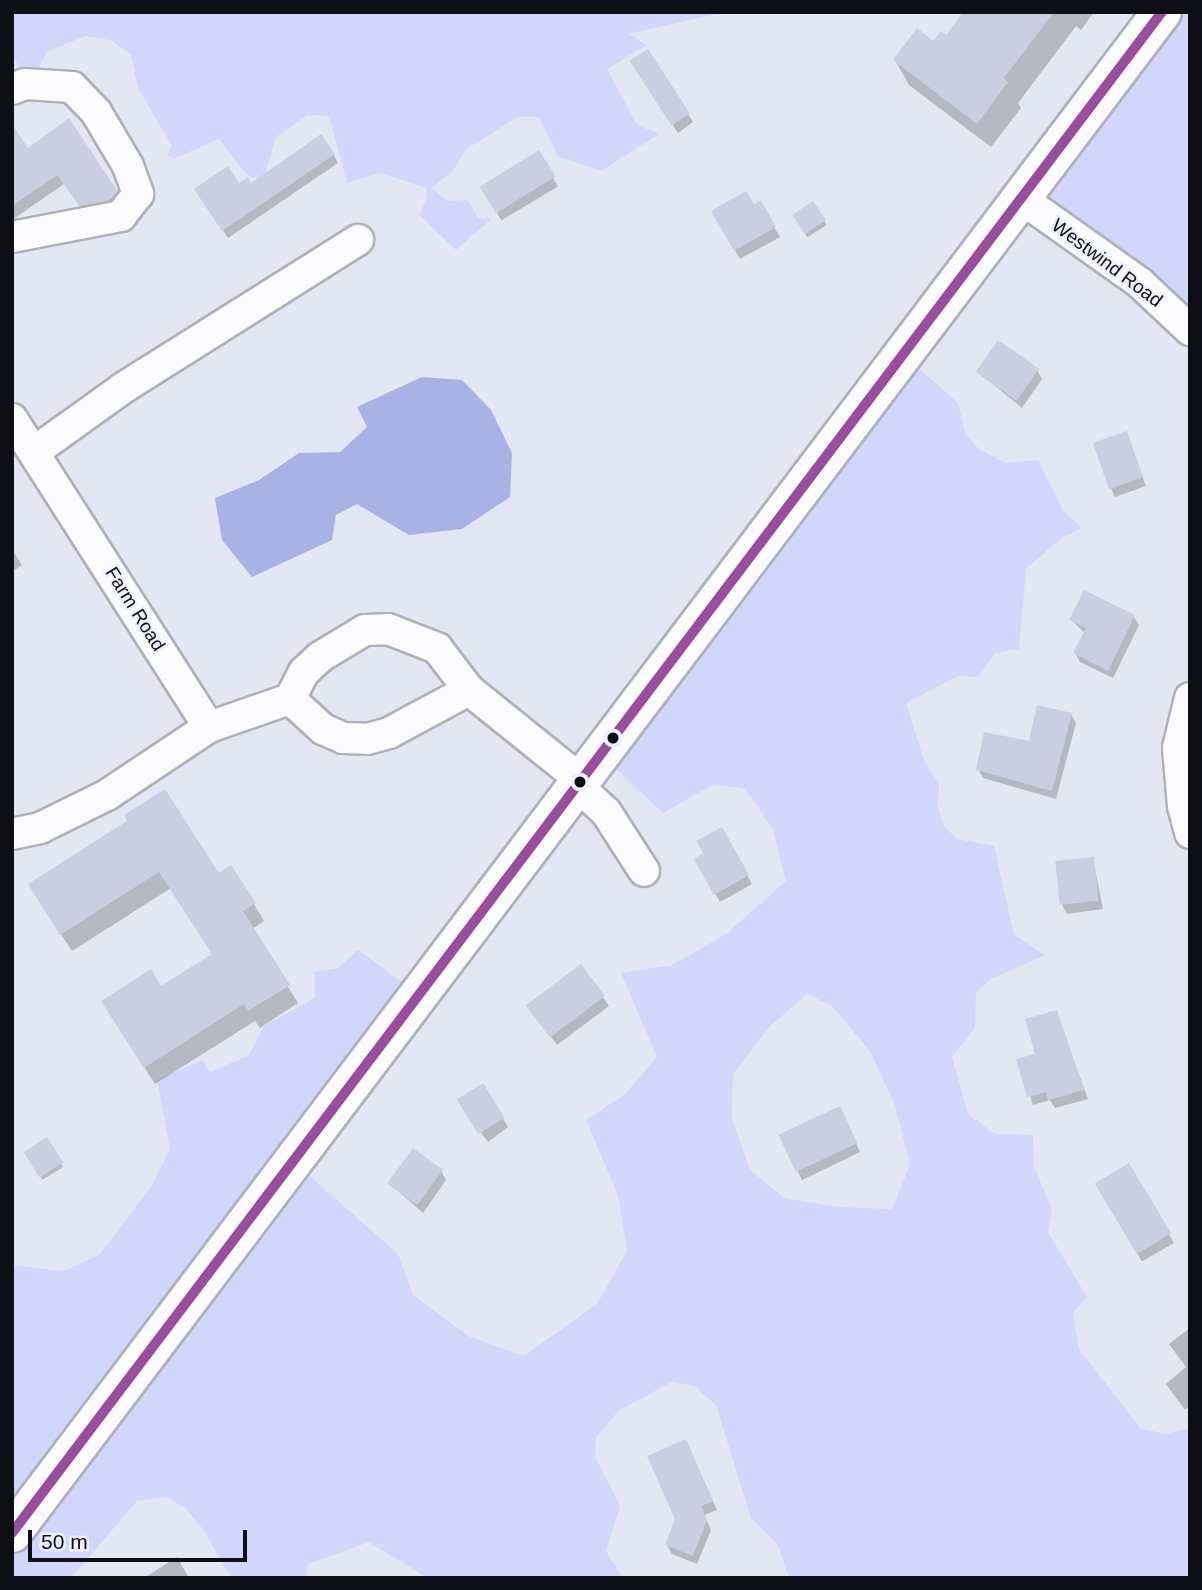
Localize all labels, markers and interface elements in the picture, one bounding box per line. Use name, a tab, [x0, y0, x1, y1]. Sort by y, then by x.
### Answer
street label: Westwind Road	[1047, 214, 1167, 312]
street label: Farm Road	[100, 563, 170, 655]
unlabelled marker	[606, 731, 620, 745]
unlabelled marker	[573, 775, 587, 789]
scale bar	[32, 1516, 250, 1560]
text: 50 m	[41, 1530, 88, 1553]

